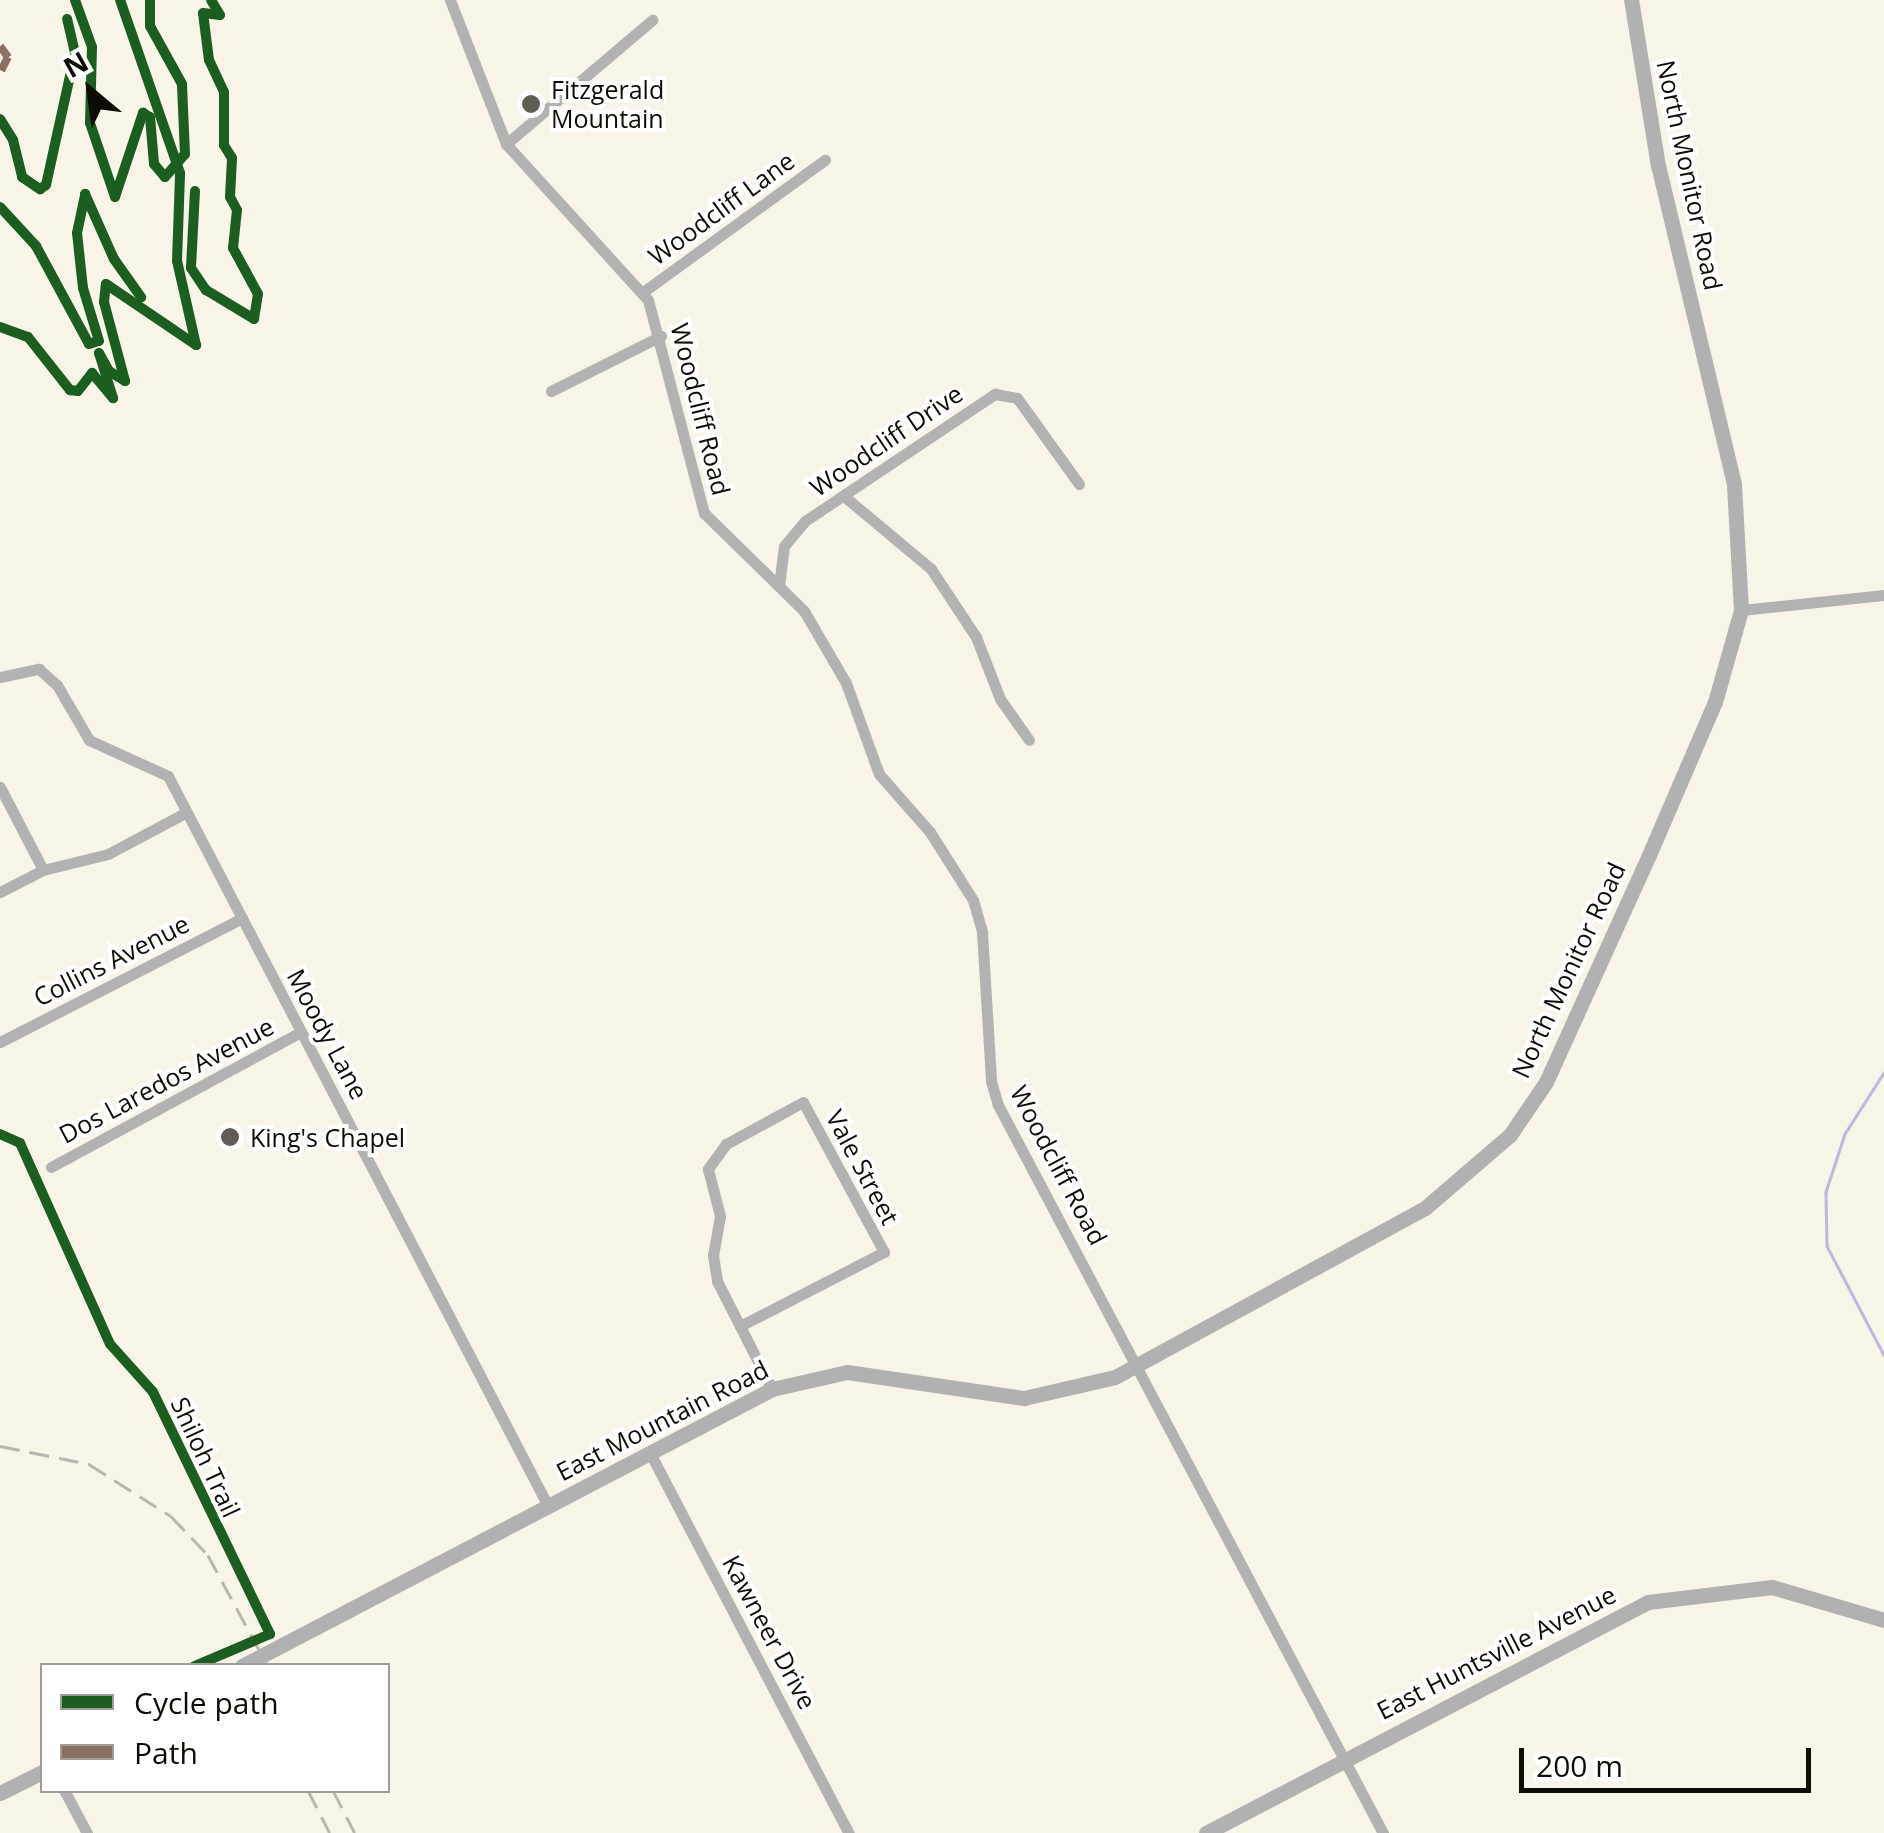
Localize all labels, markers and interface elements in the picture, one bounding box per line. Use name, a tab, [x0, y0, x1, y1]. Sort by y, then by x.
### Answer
north arrow	[40, 40, 140, 140]
text: N	[56, 42, 95, 86]
street label: North Monitor Road	[1651, 57, 1729, 293]
place label: Fitzgerald Mountain	[551, 75, 664, 134]
marker: Fitzgerald Mountain	[520, 93, 542, 115]
street label: Woodcliff Lane	[642, 145, 800, 271]
street label: Woodcliff Road	[665, 320, 737, 498]
street label: Woodcliff Drive	[804, 378, 968, 502]
street label: North Monitor Road	[1505, 857, 1631, 1083]
street label: Collins Avenue	[28, 908, 194, 1012]
street label: Moody Lane	[281, 964, 375, 1104]
street label: Dos Laredos Avenue	[54, 1011, 278, 1149]
street label: Woodcliff Road	[1004, 1080, 1114, 1250]
street label: Vale Street	[820, 1105, 906, 1229]
place label: King's Chapel	[250, 1122, 405, 1152]
marker: King's Chapel	[219, 1126, 241, 1148]
street label: East Mountain Road	[551, 1354, 773, 1486]
street label: Shiloh Trail	[165, 1392, 247, 1522]
street label: Kawneer Drive	[717, 1550, 823, 1714]
street label: East Huntsville Avenue	[1372, 1579, 1620, 1725]
legend	[40, 1663, 390, 1793]
text: Cycle path	[134, 1682, 279, 1723]
scale bar	[1524, 1728, 1816, 1790]
text: Path	[134, 1732, 198, 1773]
text: 200 m	[1536, 1745, 1623, 1786]

